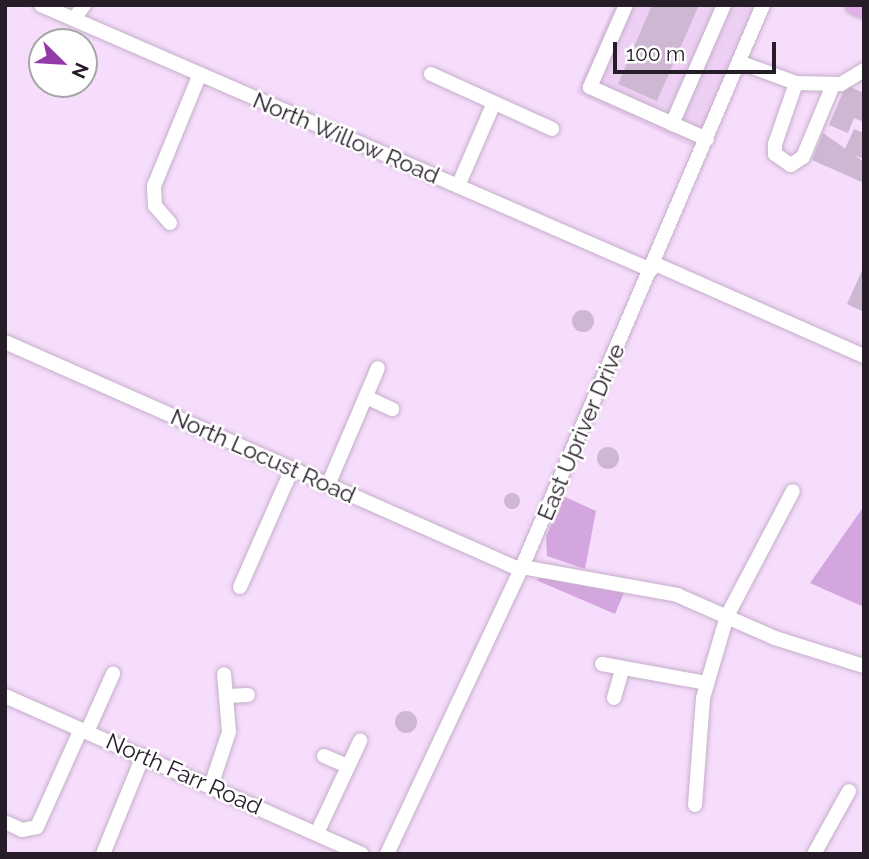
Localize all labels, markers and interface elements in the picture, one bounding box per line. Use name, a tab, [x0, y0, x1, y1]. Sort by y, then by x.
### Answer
north arrow	[28, 28, 98, 98]
scale bar	[617, 28, 780, 72]
text: 100 m	[626, 41, 685, 66]
text: N	[67, 60, 93, 82]
street label: North Willow Road	[248, 86, 444, 190]
street label: East Upriver Drive	[531, 339, 631, 525]
street label: North Locust Road	[166, 403, 360, 509]
street label: North Farr Road	[102, 727, 266, 821]

